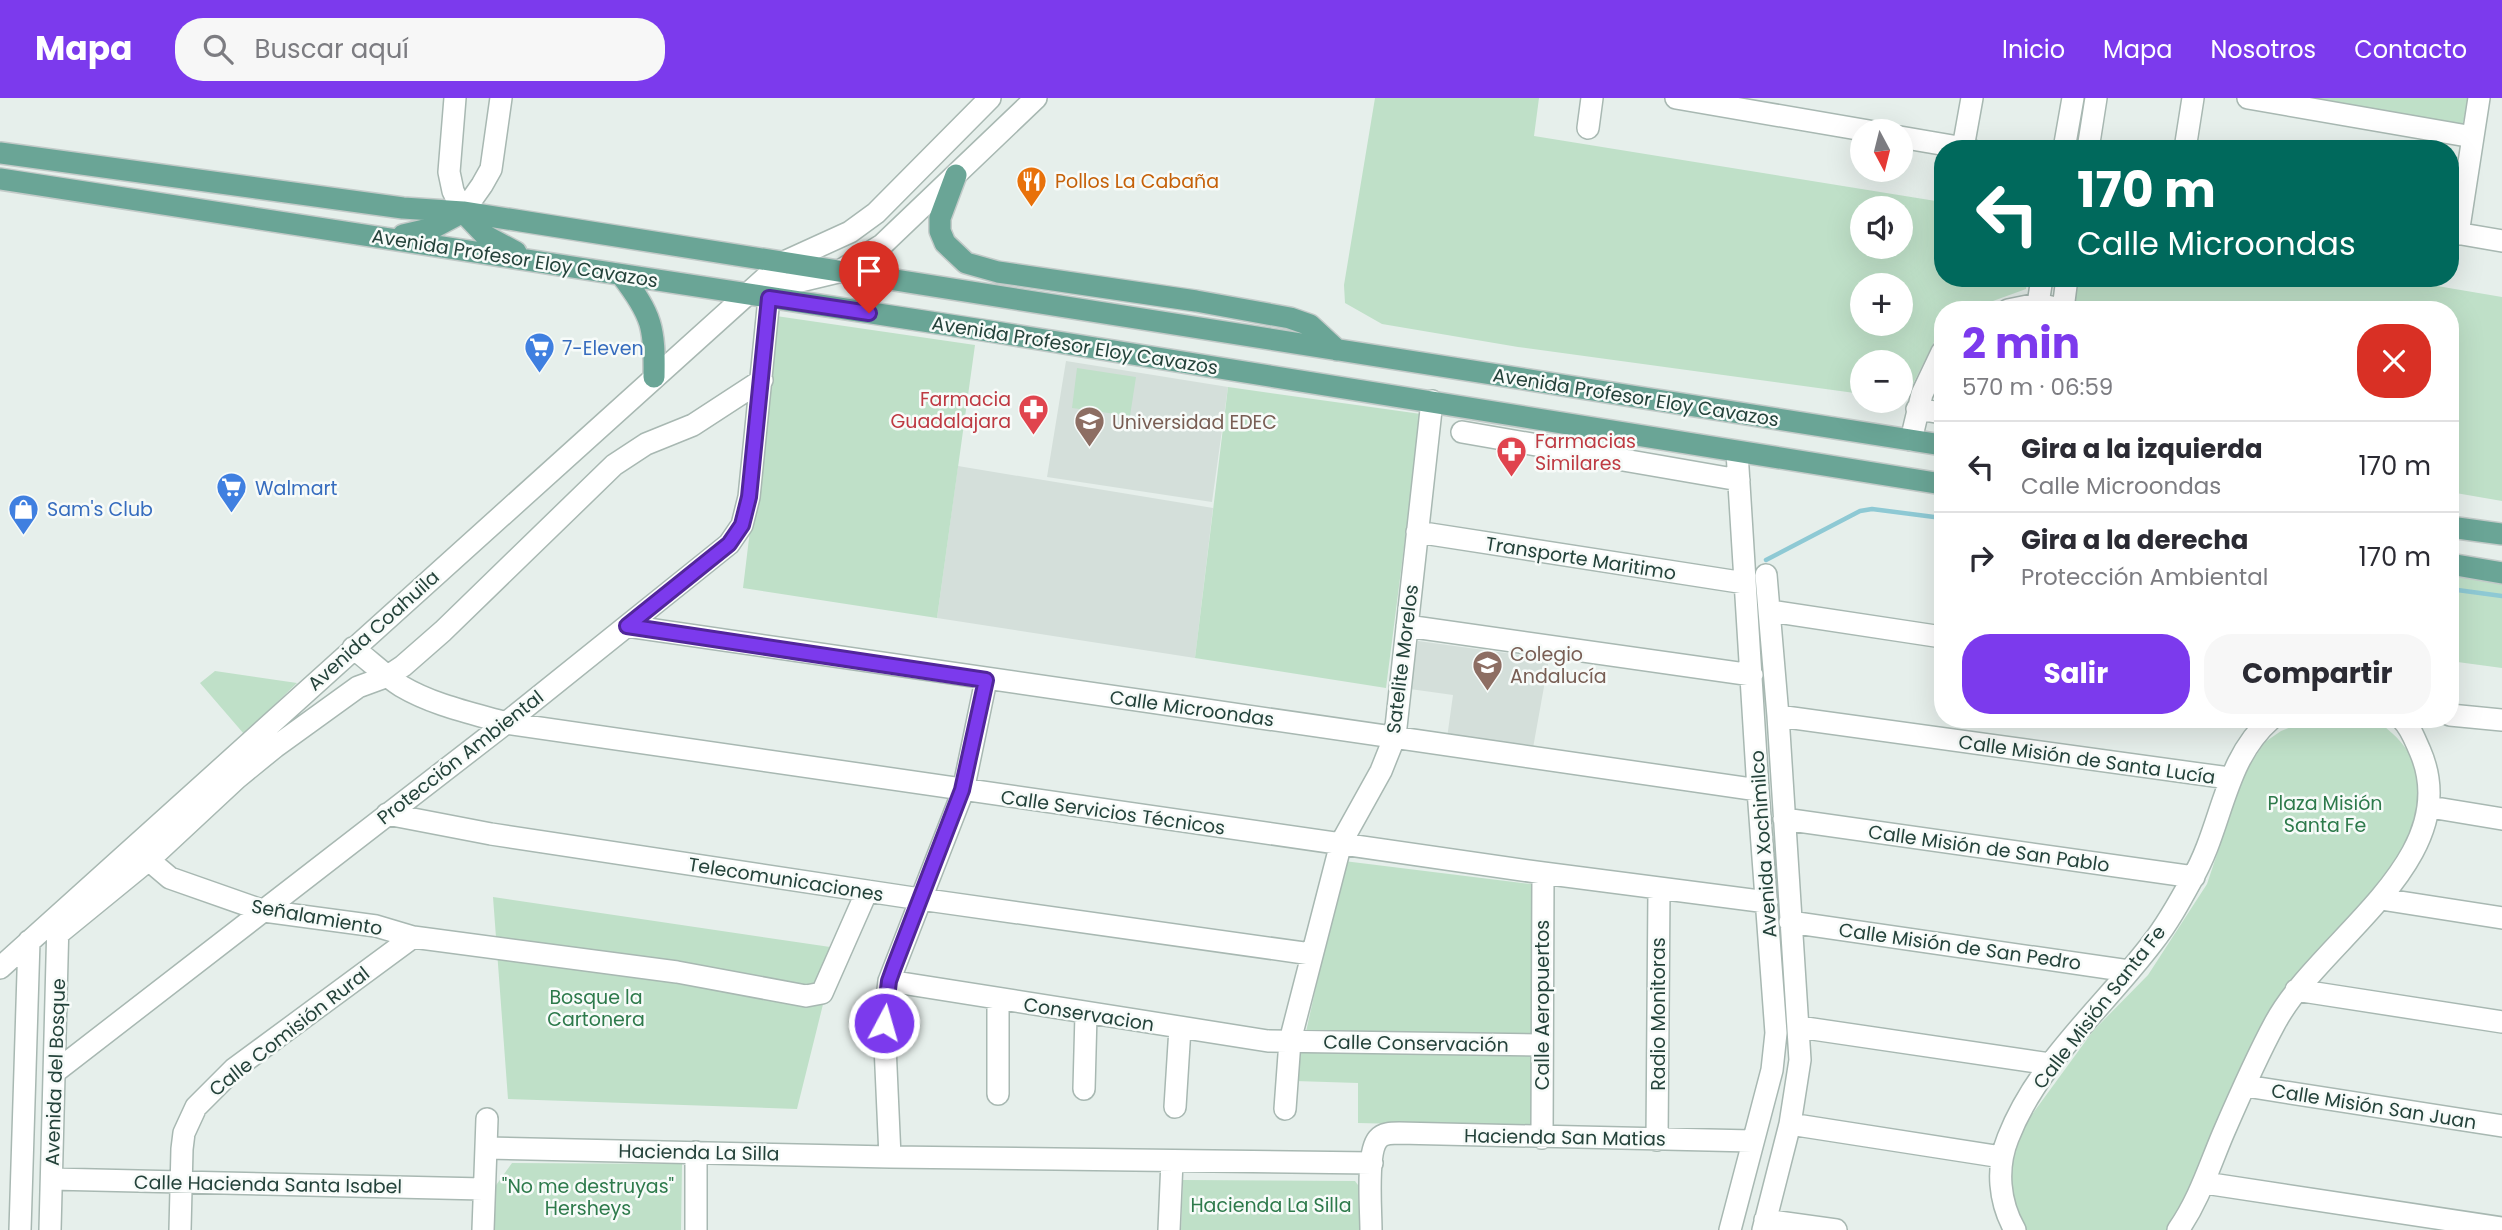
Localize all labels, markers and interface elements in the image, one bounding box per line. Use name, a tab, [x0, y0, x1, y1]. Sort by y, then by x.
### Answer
search box	[175, 18, 665, 81]
text: Mapa	[35, 25, 133, 72]
icon: search	[199, 30, 237, 68]
text: Buscar aquí	[255, 31, 409, 67]
text: Inicio	[2002, 33, 2065, 66]
text: Mapa	[2103, 33, 2172, 66]
text: Nosotros	[2210, 33, 2316, 66]
text: Contacto	[2354, 33, 2467, 66]
north arrow	[1850, 119, 1913, 182]
map controls	[1850, 119, 1913, 413]
text: 170 m	[2077, 156, 2216, 224]
restaurant icon: Pollos La Cabaña	[1015, 164, 1049, 208]
place label: Pollos La Cabaña	[1055, 168, 1219, 195]
icon: left	[1962, 168, 2053, 259]
button: sound	[1850, 196, 1913, 259]
text: Calle Microondas	[2077, 221, 2356, 266]
street label: Avenida Profesor Eloy Cavazos	[370, 223, 660, 294]
pin	[839, 241, 899, 313]
icon: arrive	[850, 252, 888, 290]
button: +	[1850, 273, 1913, 336]
street label: Avenida Profesor Eloy Cavazos	[930, 310, 1220, 381]
text: 2 min	[1962, 314, 2080, 373]
button: close	[2357, 324, 2431, 398]
supermarket icon: 7-Eleven	[522, 331, 556, 375]
place label: 7-Eleven	[562, 335, 644, 362]
button: −	[1850, 350, 1913, 413]
street label: Avenida Profesor Eloy Cavazos	[1491, 362, 1781, 433]
text: 570 m · 06:59	[1962, 371, 2113, 403]
place label: Farmacia Guadalajara	[891, 386, 1011, 435]
pharmacy icon: Farmacia Guadalajara	[1017, 393, 1051, 437]
school or university icon: Universidad EDEC	[1072, 405, 1106, 449]
place label: Universidad EDEC	[1112, 409, 1277, 436]
place label: Farmacias Similares	[1535, 428, 1636, 477]
text: Gira a la izquierda	[2021, 431, 2263, 467]
pharmacy icon: Farmacias Similares	[1495, 435, 1529, 479]
icon: left	[1962, 448, 2000, 486]
text: 170 m	[2358, 448, 2431, 484]
text: Calle Microondas	[2021, 470, 2221, 502]
supermarket icon: Walmart	[215, 471, 249, 515]
place label: Walmart	[255, 475, 338, 502]
shop icon: Sam's Club	[7, 492, 41, 536]
place label: Sam's Club	[47, 496, 153, 523]
text: Gira a la derecha	[2021, 522, 2249, 558]
street label: Transporte Maritimo	[1484, 530, 1678, 587]
icon: right	[1962, 539, 2000, 577]
text: 170 m	[2358, 539, 2431, 575]
text: Protección Ambiental	[2021, 561, 2268, 593]
street label: Avenida Coahuila	[301, 564, 445, 697]
street label: Satelite Morelos	[1380, 583, 1425, 735]
button: Salir	[1962, 634, 2190, 714]
button: Compartir	[2204, 634, 2431, 714]
place label: Colegio Andalucía	[1510, 641, 1607, 690]
school or university icon: Colegio Andalucía	[1470, 648, 1504, 692]
street label: Protección Ambiental	[371, 684, 549, 831]
street label: Calle Microondas	[1108, 684, 1276, 733]
street label: Calle Misión de Santa Lucía	[1957, 728, 2217, 791]
street label: Avenida Xochimilco	[1743, 749, 1784, 939]
street label: Calle Servicios Técnicos	[999, 783, 1227, 842]
park label: Plaza Misión Santa Fe	[2267, 790, 2383, 839]
street label: Calle Misión de San Pablo	[1867, 818, 2111, 879]
street label: Telecomunicaciones	[686, 851, 886, 908]
street label: Señalamiento	[249, 893, 385, 942]
street label: Calle Misión de San Pedro	[1837, 916, 2083, 977]
street label: Calle Aeropuertos	[1529, 920, 1556, 1090]
street label: Calle Misión Santa Fe	[2027, 920, 2172, 1095]
street label: Radio Monitoras	[1645, 937, 1672, 1091]
street label: Calle Comisión Rural	[203, 960, 375, 1103]
street label: Avenida del Bosque	[39, 978, 72, 1166]
park label: Bosque la Cartonera	[547, 984, 645, 1033]
position arrow	[847, 986, 921, 1060]
street label: Conservacion	[1022, 991, 1156, 1038]
street label: Calle Conservación	[1323, 1028, 1509, 1059]
street label: Calle Misión San Juan	[2269, 1077, 2478, 1136]
street label: Hacienda San Matias	[1464, 1122, 1666, 1153]
street label: Hacienda La Silla	[618, 1138, 780, 1167]
street label: Calle Hacienda Santa Isabel	[134, 1169, 402, 1200]
park label: "No me destruyas" Hersheys	[502, 1173, 674, 1222]
park label: Hacienda La Silla	[1190, 1192, 1352, 1219]

